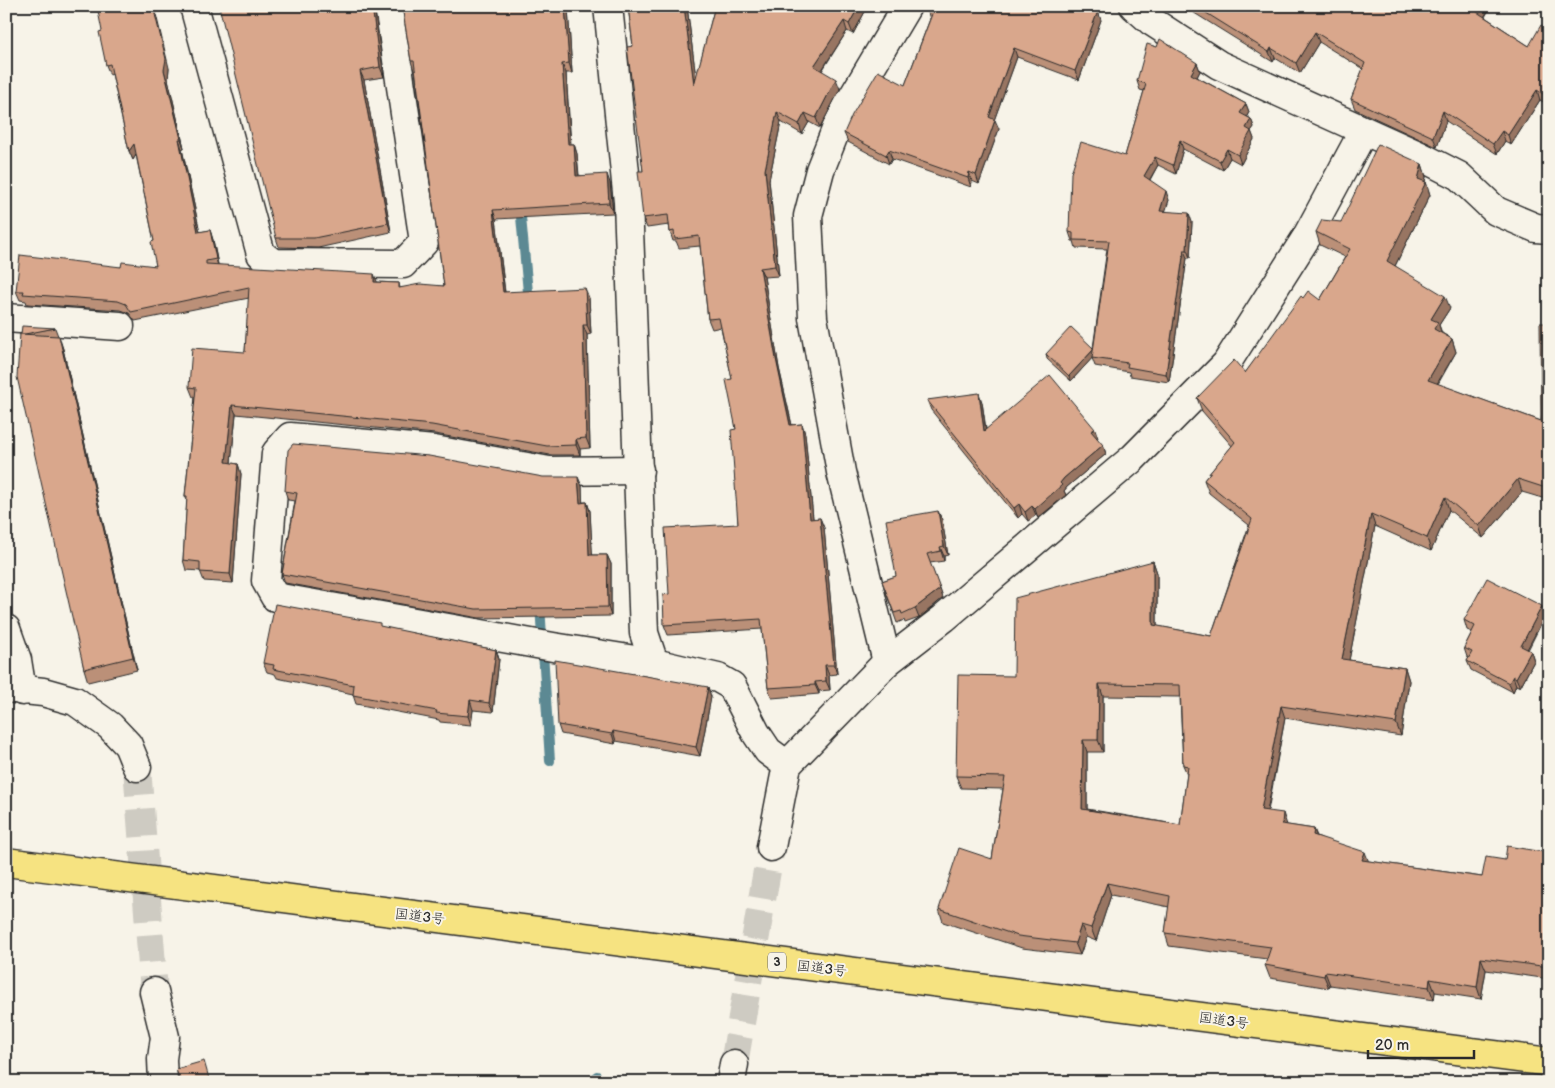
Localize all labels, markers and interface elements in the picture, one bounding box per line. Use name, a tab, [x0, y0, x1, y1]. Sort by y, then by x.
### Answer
street label: 国道3号	[394, 905, 446, 928]
road number: 3	[768, 952, 786, 972]
street label: 国道3号	[796, 957, 848, 980]
street label: 国道3号	[1198, 1009, 1250, 1032]
scale bar	[1368, 1028, 1474, 1060]
text: 20 m	[1375, 1036, 1409, 1055]

